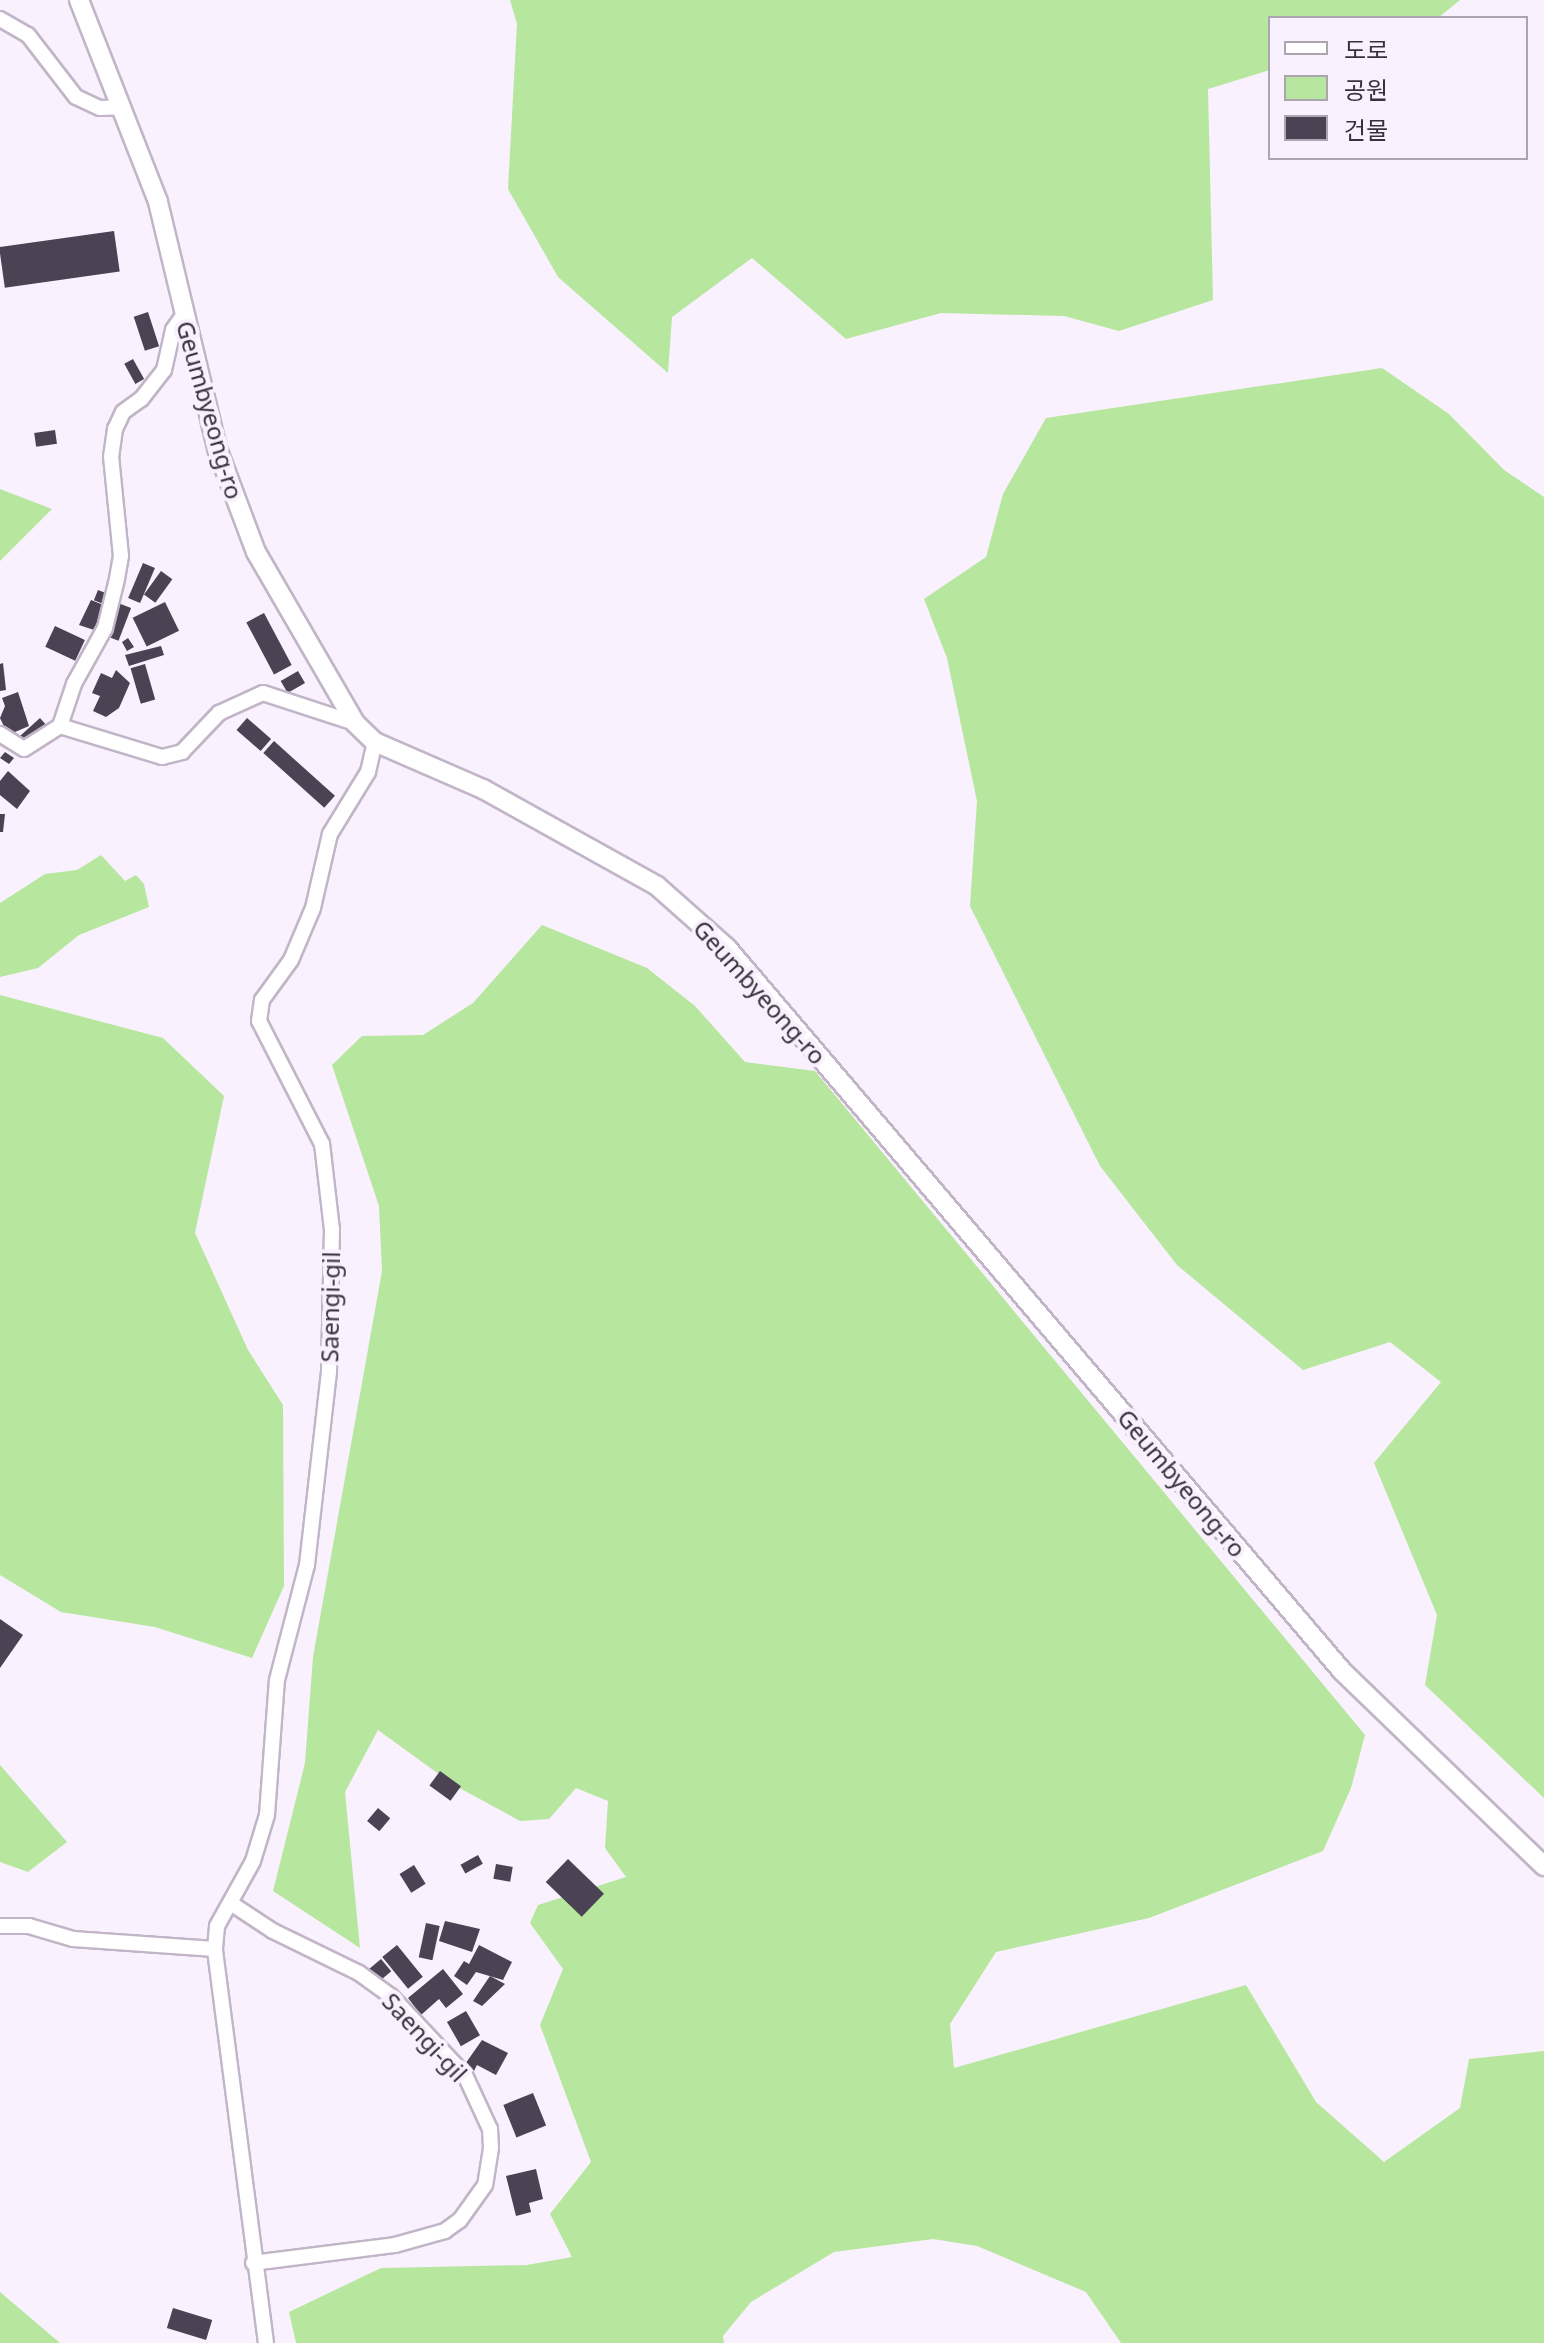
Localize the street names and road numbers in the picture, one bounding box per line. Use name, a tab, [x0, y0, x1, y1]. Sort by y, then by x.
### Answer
street label: Geumbyeong-ro	[171, 318, 249, 502]
street label: Geumbyeong-ro	[688, 914, 832, 1070]
street label: Saengi-gil	[315, 1251, 345, 1363]
street label: Geumbyeong-ro	[1112, 1403, 1252, 1563]
street label: Saengi-gil	[377, 1987, 473, 2087]

